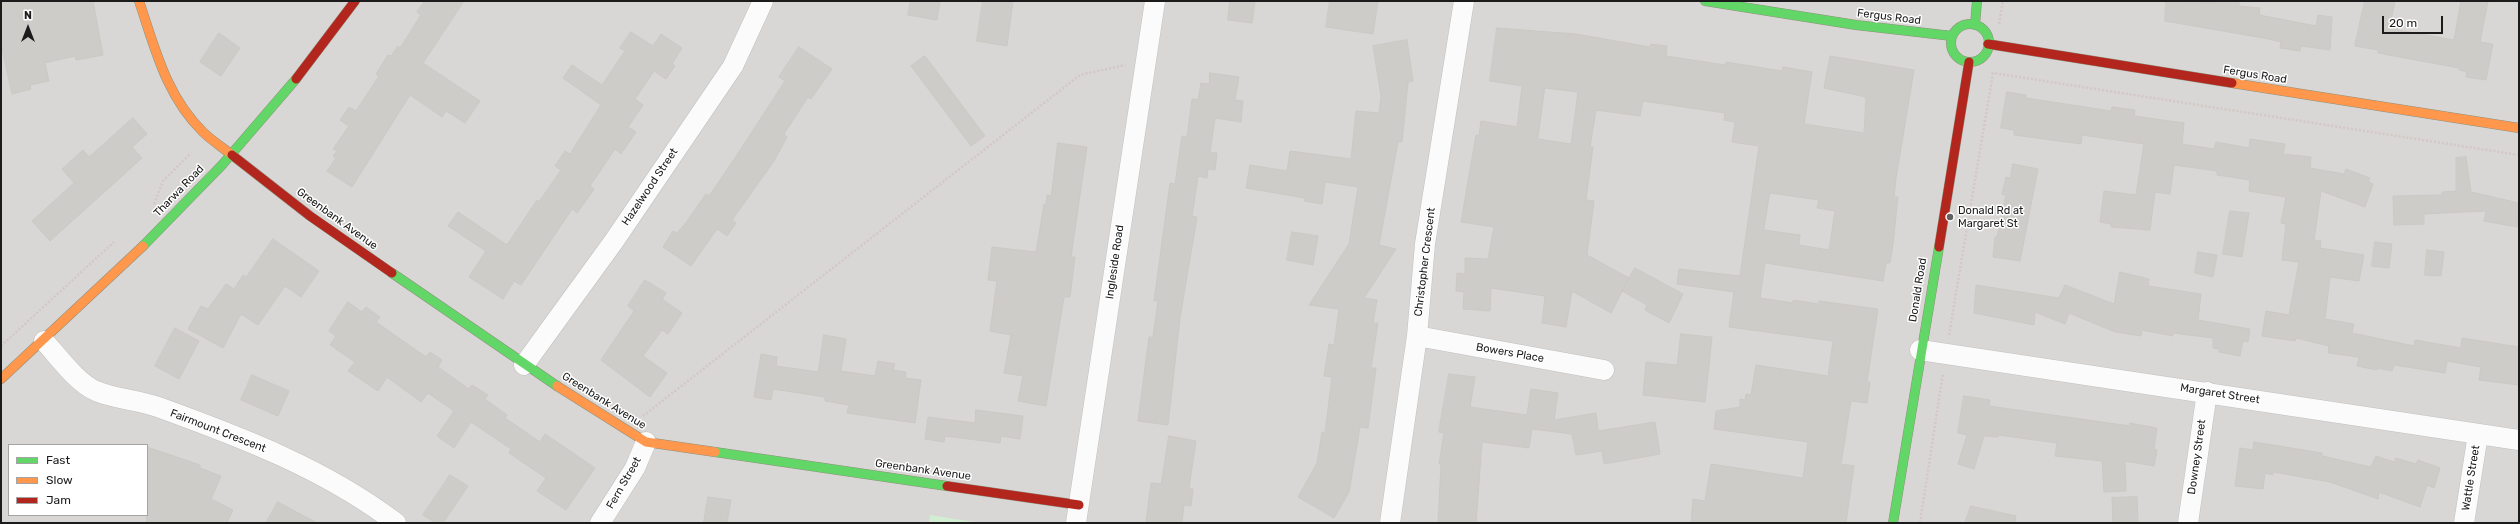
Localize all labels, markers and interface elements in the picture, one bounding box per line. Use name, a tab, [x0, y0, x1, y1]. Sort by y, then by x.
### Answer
street label: Fergus Road	[1856, 7, 1922, 27]
north arrow	[8, 8, 48, 48]
scale bar	[2384, 8, 2445, 34]
text: N	[24, 9, 32, 22]
text: 20 m	[2389, 16, 2417, 30]
street label: Fergus Road	[2222, 63, 2288, 87]
street label: Hazelwood Street	[619, 146, 681, 228]
street label: Tharwa Road	[151, 162, 207, 220]
street label: Greenbank Avenue	[294, 185, 380, 253]
place label: Donald Rd at Margaret St	[1958, 204, 2023, 230]
street label: Christopher Crescent	[1412, 207, 1438, 317]
marker: Donald Rd at Margaret St	[1945, 212, 1955, 222]
street label: Ingleside Road	[1103, 224, 1127, 300]
street label: Donald Road	[1906, 257, 1930, 323]
street label: Bowers Place	[1475, 341, 1545, 365]
street label: Greenbank Avenue	[559, 370, 649, 432]
street label: Margaret Street	[2179, 381, 2261, 407]
street label: Fairmount Crescent	[168, 407, 268, 455]
street label: Downey Street	[2185, 419, 2209, 495]
legend	[8, 444, 148, 516]
street label: Wattle Street	[2459, 444, 2483, 512]
text: Fast	[46, 453, 70, 467]
street label: Fern Street	[604, 455, 644, 511]
street label: Greenbank Avenue	[874, 457, 972, 483]
text: Slow	[46, 473, 73, 487]
text: Jam	[46, 493, 71, 507]

